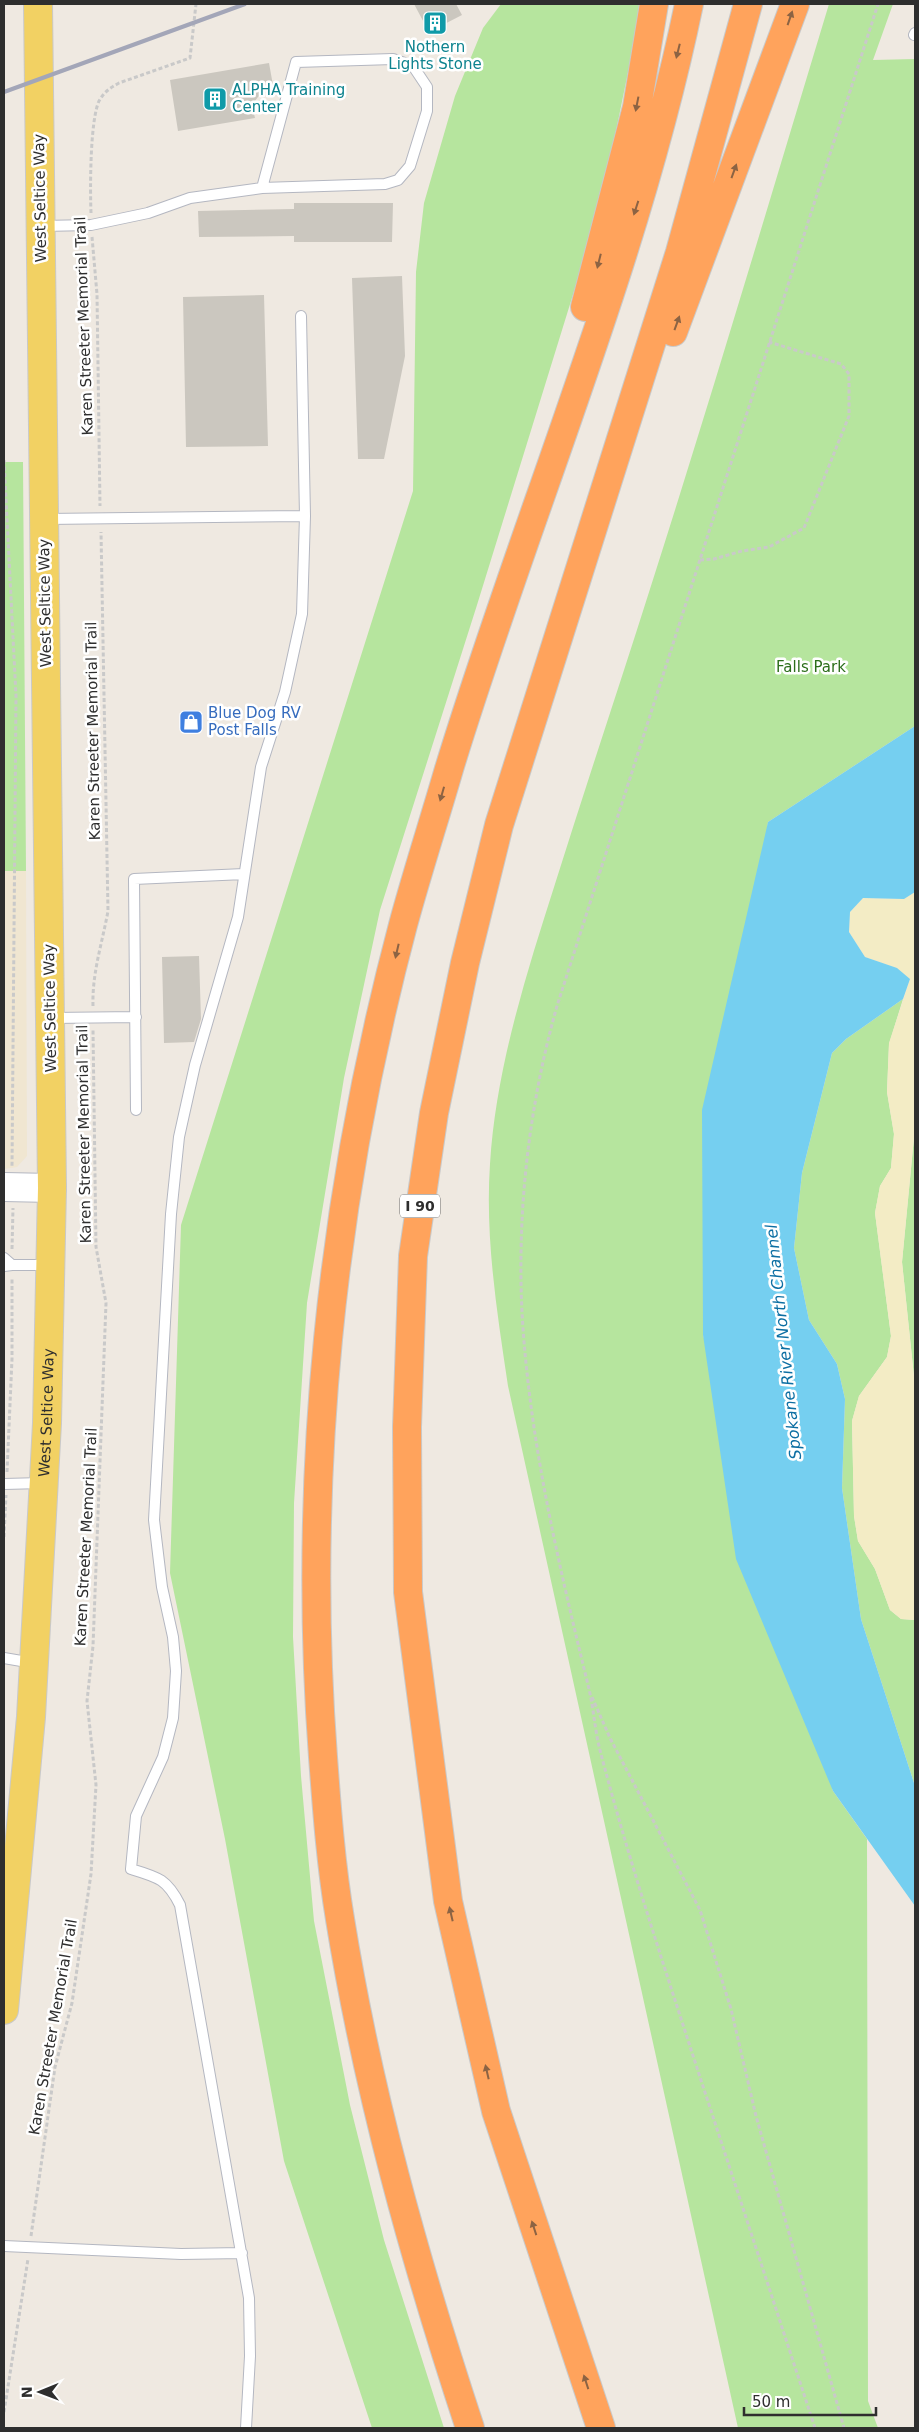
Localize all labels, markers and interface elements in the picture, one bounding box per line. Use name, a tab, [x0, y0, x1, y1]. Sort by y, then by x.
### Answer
building icon: Nothern Lights Stone	[422, 10, 448, 36]
one-way arrow	[786, 10, 794, 25]
place label: Nothern Lights Stone	[388, 38, 482, 73]
one-way arrow	[674, 44, 682, 59]
place label: ALPHA Training Center	[232, 81, 345, 116]
building icon: ALPHA Training Center	[202, 86, 228, 112]
one-way arrow	[633, 96, 641, 112]
street label: West Seltice Way	[30, 133, 50, 263]
one-way arrow	[730, 163, 738, 178]
one-way arrow	[632, 201, 640, 216]
street label: Karen Streeter Memorial Trail	[71, 216, 97, 436]
one-way arrow	[594, 254, 602, 269]
one-way arrow	[673, 315, 681, 330]
street label: West Seltice Way	[35, 538, 55, 668]
street label: Karen Streeter Memorial Trail	[82, 621, 104, 841]
park label: Falls Park	[776, 658, 846, 676]
place label: Blue Dog RV Post Falls	[208, 704, 302, 739]
shop icon: Blue Dog RV Post Falls	[178, 709, 204, 735]
one-way arrow	[437, 787, 445, 802]
street label: West Seltice Way	[40, 943, 60, 1073]
one-way arrow	[393, 943, 401, 958]
street label: Karen Streeter Memorial Trail	[73, 1024, 95, 1244]
road number: I 90	[400, 1194, 440, 1218]
water label: Spokane River North Channel	[762, 1223, 805, 1460]
street label: West Seltice Way	[35, 1348, 58, 1478]
street label: Karen Streeter Memorial Trail	[71, 1427, 101, 1647]
one-way arrow	[447, 1907, 455, 1922]
street label: Karen Streeter Memorial Trail	[25, 1918, 81, 2136]
one-way arrow	[483, 2065, 491, 2080]
one-way arrow	[530, 2220, 538, 2235]
north arrow	[15, 2367, 65, 2417]
one-way arrow	[581, 2374, 589, 2389]
scale bar	[744, 2384, 876, 2416]
text: N	[19, 2386, 35, 2398]
text: 50 m	[752, 2393, 790, 2411]

